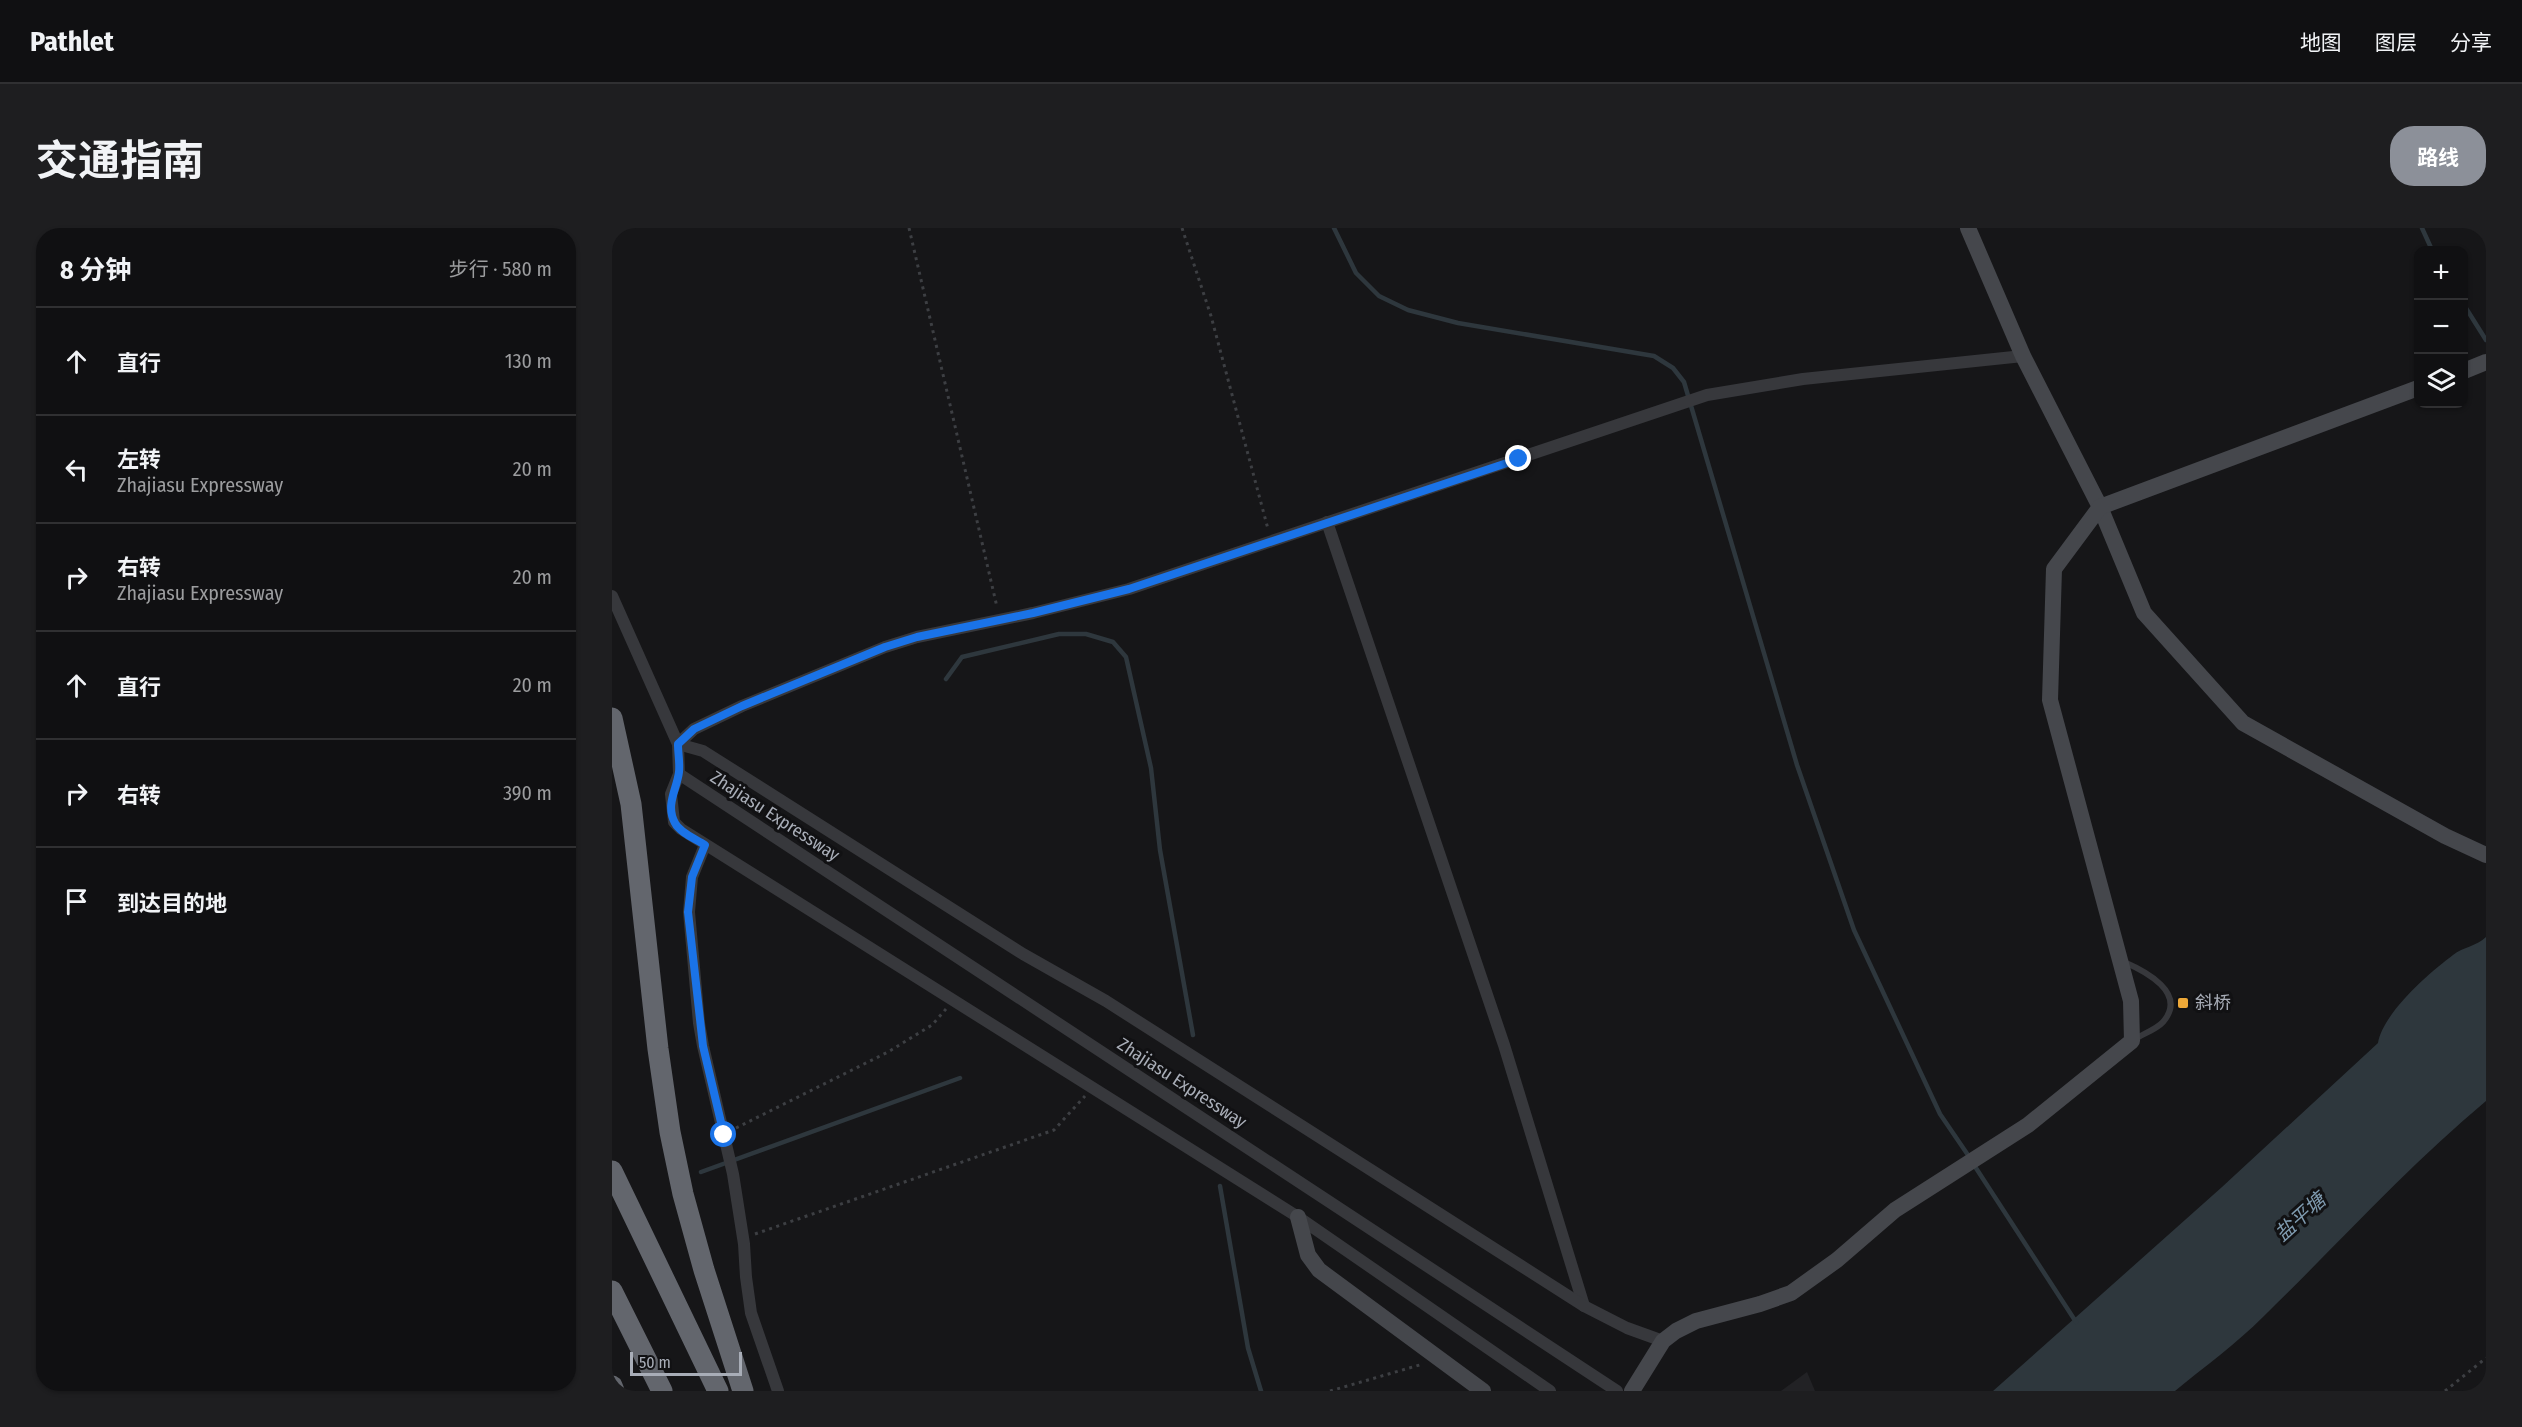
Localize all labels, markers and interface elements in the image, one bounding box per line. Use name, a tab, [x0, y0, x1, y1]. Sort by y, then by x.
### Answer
text: Pathlet	[30, 25, 114, 58]
text: 地图	[2300, 30, 2342, 56]
text: 图层	[2375, 30, 2417, 56]
text: 分享	[2450, 30, 2492, 56]
button: 路线	[2390, 126, 2486, 186]
text: 交通指南	[36, 136, 204, 186]
map controls	[2414, 246, 2468, 408]
button: +	[2414, 246, 2468, 300]
text: 8 分钟	[60, 255, 131, 286]
text: 步行 · 580 m	[449, 257, 552, 281]
button: −	[2414, 300, 2468, 354]
icon: ahead	[60, 345, 93, 378]
text: 130 m	[505, 349, 552, 373]
text: 直行	[117, 350, 161, 377]
button: layers	[2414, 354, 2468, 408]
route end	[1505, 445, 1531, 471]
text: 左转	[117, 446, 161, 473]
icon: left	[60, 453, 93, 486]
text: 20 m	[513, 457, 552, 481]
text: Zhajiasu Expressway	[117, 473, 283, 497]
text: 右转	[117, 554, 161, 581]
icon: right	[60, 561, 93, 594]
text: 20 m	[513, 565, 552, 589]
text: Zhajiasu Expressway	[117, 581, 283, 605]
icon: ahead	[60, 669, 93, 702]
text: 20 m	[513, 673, 552, 697]
text: 直行	[117, 674, 161, 701]
street label: Zhajiasu Expressway	[706, 766, 844, 866]
icon: right	[60, 777, 93, 810]
text: 390 m	[503, 781, 552, 805]
text: 右转	[117, 782, 161, 809]
icon: arrive	[60, 885, 93, 918]
text: 到达目的地	[117, 890, 227, 917]
place label: 斜桥	[2195, 992, 2231, 1014]
marker: 斜桥	[2176, 996, 2190, 1010]
street label: Zhajiasu Expressway	[1113, 1033, 1251, 1133]
route start	[710, 1121, 736, 1147]
water label: 盐平塘	[2270, 1186, 2333, 1246]
scale bar	[630, 1349, 742, 1376]
text: 50 m	[639, 1353, 671, 1372]

